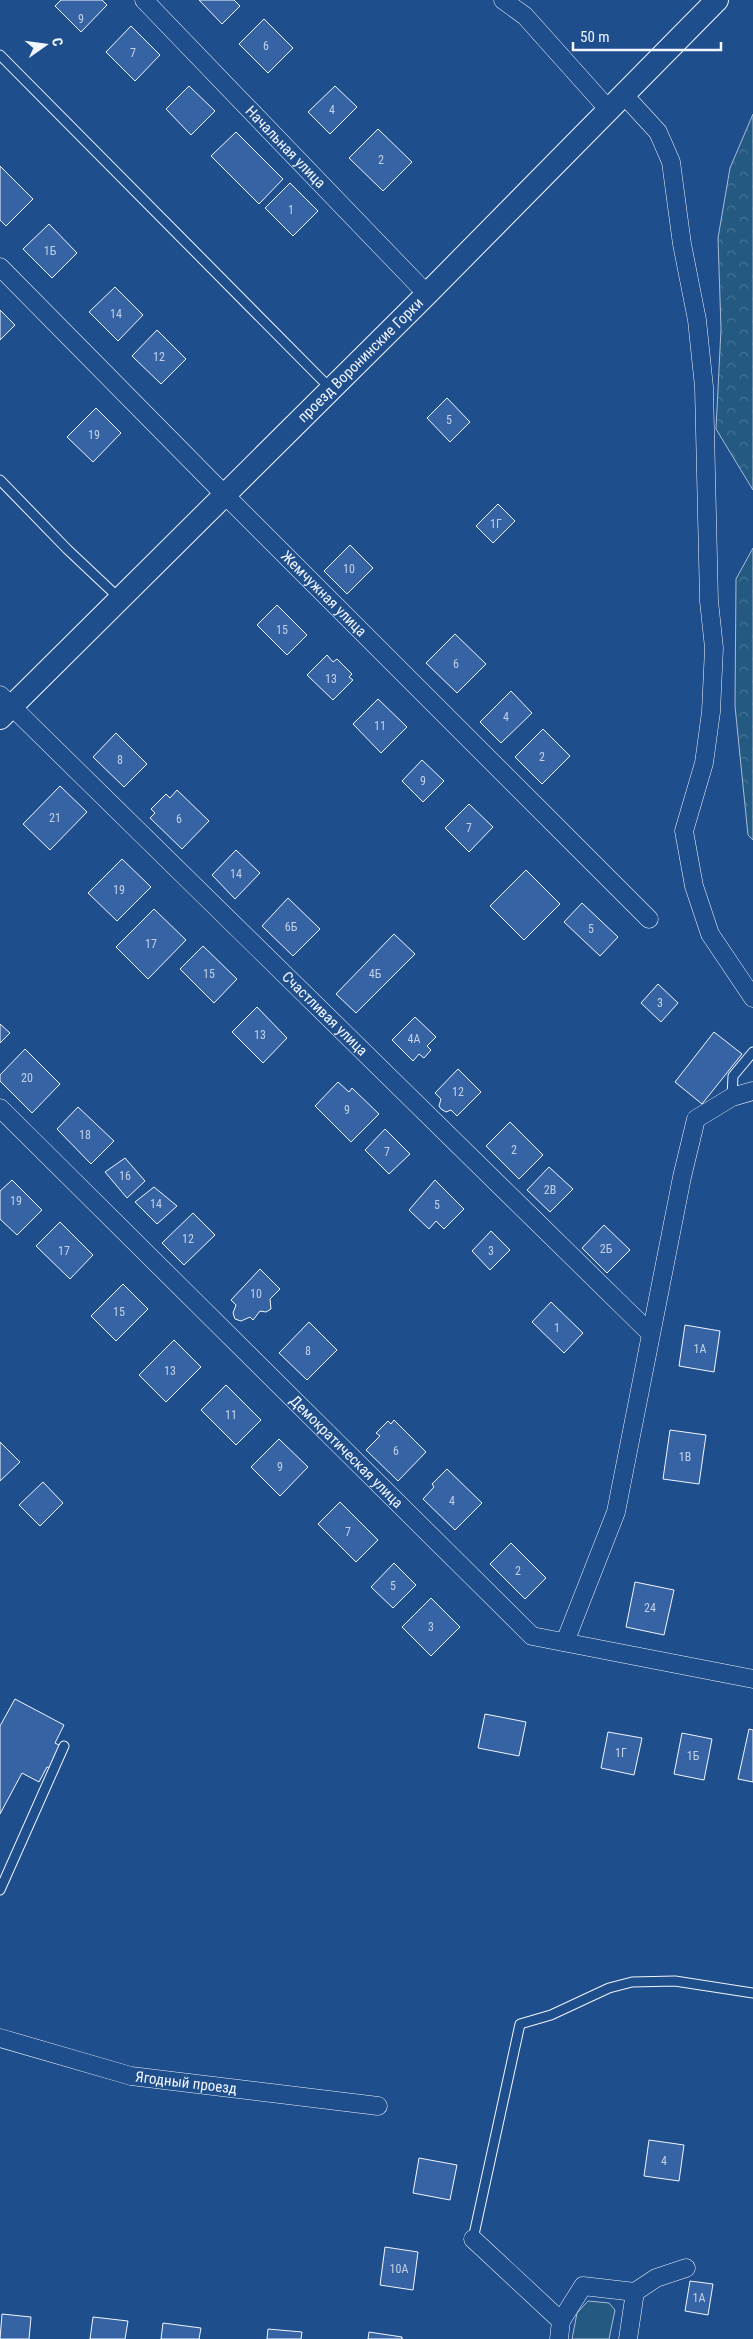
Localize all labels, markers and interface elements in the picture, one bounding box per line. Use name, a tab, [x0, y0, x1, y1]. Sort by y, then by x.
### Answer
house number: 9	[78, 12, 84, 26]
north arrow	[20, 20, 70, 70]
scale bar	[573, 20, 720, 52]
text: 50 m	[580, 28, 610, 46]
text: С	[49, 36, 66, 48]
house number: 6	[263, 39, 269, 53]
house number: 7	[130, 46, 136, 60]
street label: Начальная улица	[242, 102, 329, 192]
house number: 4	[329, 103, 335, 117]
house number: 2	[378, 153, 384, 167]
house number: 1	[288, 203, 294, 217]
house number: 1Б	[44, 244, 57, 258]
street label: проезд Воронинские Горки	[294, 294, 427, 426]
house number: 14	[110, 307, 122, 321]
house number: 12	[153, 350, 165, 364]
house number: 5	[446, 413, 452, 427]
house number: 19	[88, 428, 100, 442]
house number: 1Г	[490, 517, 502, 531]
street label: Жемчужная улица	[277, 547, 370, 640]
house number: 10	[343, 562, 355, 576]
house number: 15	[276, 623, 288, 637]
house number: 6	[453, 657, 459, 671]
house number: 13	[325, 672, 337, 686]
house number: 4	[503, 710, 509, 724]
house number: 11	[374, 719, 386, 733]
house number: 2	[539, 750, 545, 764]
house number: 8	[117, 753, 123, 767]
house number: 9	[420, 774, 426, 788]
house number: 21	[49, 811, 61, 825]
house number: 6	[176, 812, 182, 826]
house number: 7	[466, 821, 472, 835]
house number: 14	[230, 867, 242, 881]
house number: 19	[113, 883, 125, 897]
house number: 6Б	[285, 920, 298, 934]
house number: 5	[588, 922, 594, 936]
house number: 17	[145, 937, 157, 951]
house number: 15	[203, 967, 215, 981]
house number: 4Б	[369, 967, 382, 981]
street label: Счастливая улица	[278, 968, 371, 1060]
house number: 3	[657, 996, 663, 1010]
house number: 13	[254, 1028, 266, 1042]
house number: 4А	[408, 1032, 421, 1046]
house number: 20	[21, 1071, 33, 1085]
house number: 12	[452, 1085, 464, 1099]
house number: 9	[344, 1103, 350, 1117]
house number: 18	[79, 1128, 91, 1142]
house number: 2	[511, 1143, 517, 1157]
house number: 7	[384, 1145, 390, 1159]
house number: 16	[119, 1169, 131, 1183]
house number: 2В	[544, 1183, 556, 1197]
house number: 19	[10, 1194, 22, 1208]
house number: 14	[150, 1197, 162, 1211]
house number: 5	[434, 1198, 440, 1212]
house number: 12	[182, 1232, 194, 1246]
house number: 2Б	[600, 1242, 613, 1256]
house number: 17	[58, 1244, 70, 1258]
house number: 3	[488, 1244, 494, 1258]
house number: 10	[250, 1287, 262, 1301]
house number: 15	[113, 1305, 125, 1319]
house number: 1	[554, 1321, 560, 1335]
house number: 1А	[694, 1342, 707, 1356]
house number: 8	[305, 1344, 311, 1358]
house number: 13	[164, 1364, 176, 1378]
street label: Демократическая улица	[286, 1392, 407, 1512]
house number: 11	[225, 1408, 237, 1422]
house number: 6	[393, 1444, 399, 1458]
house number: 1В	[679, 1450, 691, 1464]
house number: 9	[277, 1460, 283, 1474]
house number: 4	[449, 1494, 455, 1508]
house number: 7	[345, 1525, 351, 1539]
house number: 2	[515, 1564, 521, 1578]
house number: 5	[390, 1579, 396, 1593]
house number: 24	[644, 1601, 656, 1615]
house number: 3	[428, 1620, 434, 1634]
house number: 1Г	[615, 1746, 627, 1760]
house number: 1Б	[687, 1749, 700, 1763]
street label: Ягодный проезд	[134, 2068, 238, 2098]
house number: 4	[661, 2154, 667, 2168]
house number: 10А	[390, 2262, 408, 2276]
house number: 1А	[693, 2291, 706, 2305]

